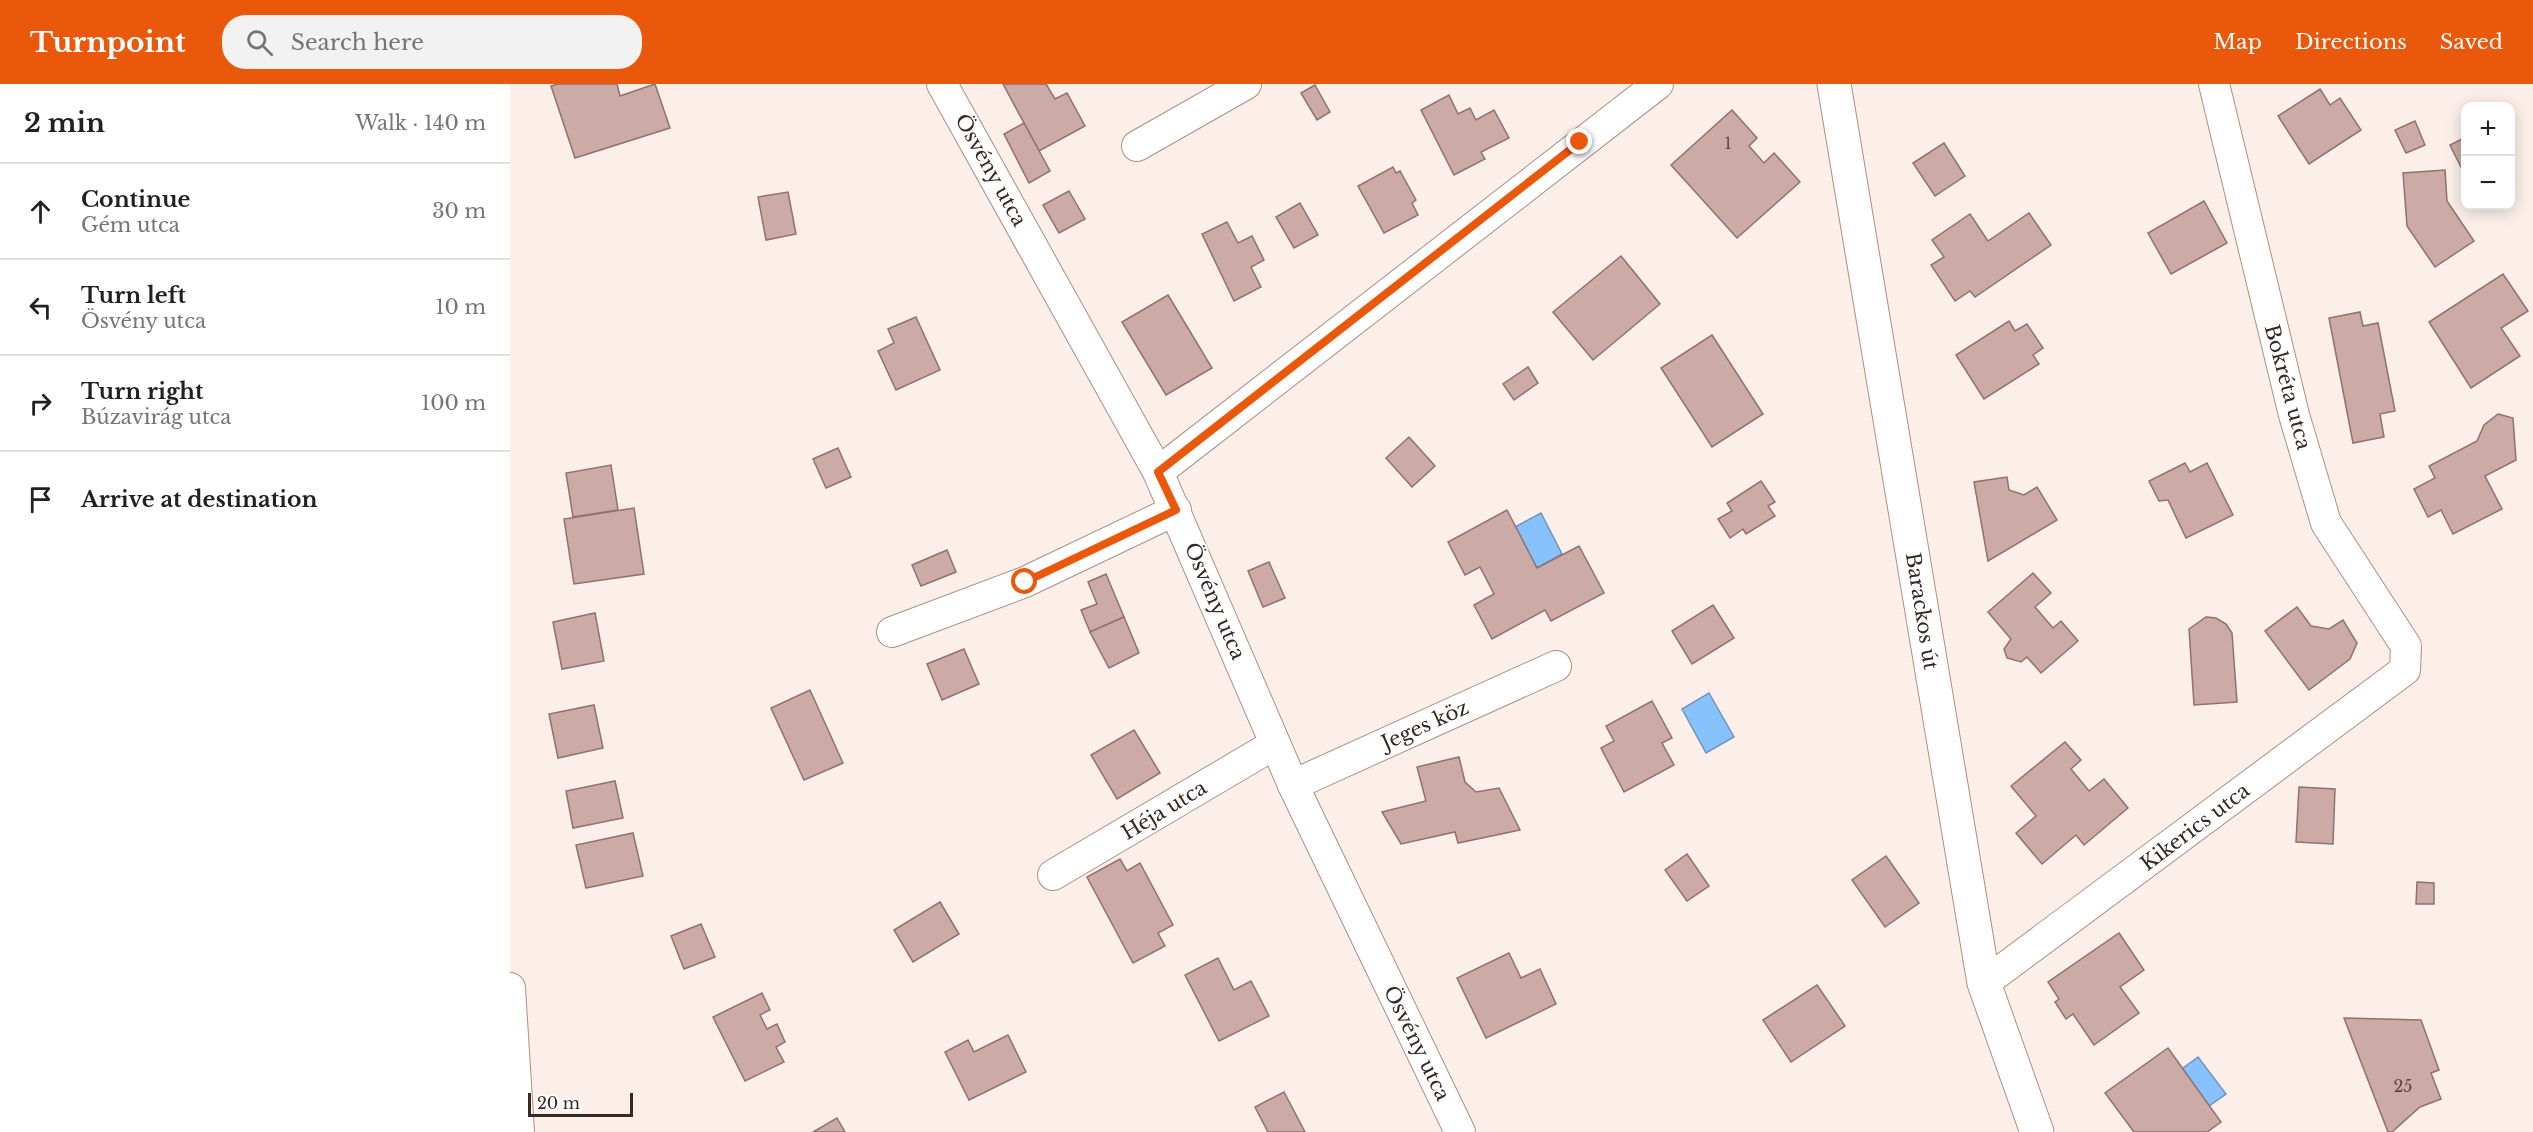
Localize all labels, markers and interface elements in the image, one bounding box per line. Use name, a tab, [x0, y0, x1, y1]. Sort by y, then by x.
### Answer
search box	[222, 15, 642, 69]
text: Turnpoint	[30, 25, 186, 60]
icon: search	[243, 26, 276, 59]
text: Search here	[291, 29, 424, 56]
text: Map	[2213, 29, 2262, 55]
text: Directions	[2295, 29, 2407, 55]
text: Saved	[2440, 29, 2503, 55]
map controls	[2461, 102, 2515, 210]
button: +	[2461, 102, 2515, 156]
text: 2 min	[24, 107, 105, 139]
street label: Ösvény utca	[950, 109, 1033, 231]
text: Walk · 140 m	[355, 111, 486, 135]
route end	[1566, 128, 1592, 154]
house number: 1	[1724, 133, 1732, 153]
button: −	[2461, 156, 2515, 210]
text: Continue	[81, 186, 190, 213]
icon: ahead	[24, 195, 57, 228]
text: 30 m	[432, 199, 486, 223]
text: Gém utca	[81, 213, 180, 237]
text: Turn left	[81, 282, 186, 309]
icon: left	[24, 291, 57, 324]
text: 10 m	[436, 295, 486, 319]
text: Ösvény utca	[81, 309, 206, 333]
street label: Bokréta utca	[2260, 322, 2316, 453]
text: Turn right	[81, 378, 203, 405]
icon: right	[24, 387, 57, 420]
text: 100 m	[421, 391, 486, 415]
text: Búzavirág utca	[81, 405, 231, 429]
icon: arrive	[24, 483, 57, 516]
text: Arrive at destination	[81, 486, 318, 513]
street label: Ösvény utca	[1180, 538, 1252, 664]
street label: Barackos út	[1901, 551, 1943, 672]
route start	[1011, 568, 1037, 594]
street label: Jeges köz	[1375, 695, 1472, 756]
street label: Héja utca	[1117, 775, 1212, 845]
street label: Kikerics utca	[2136, 778, 2255, 876]
street label: Ösvény utca	[1379, 981, 1456, 1105]
house number: 25	[2394, 1076, 2412, 1096]
scale bar	[528, 1090, 633, 1118]
text: 20 m	[537, 1093, 580, 1113]

